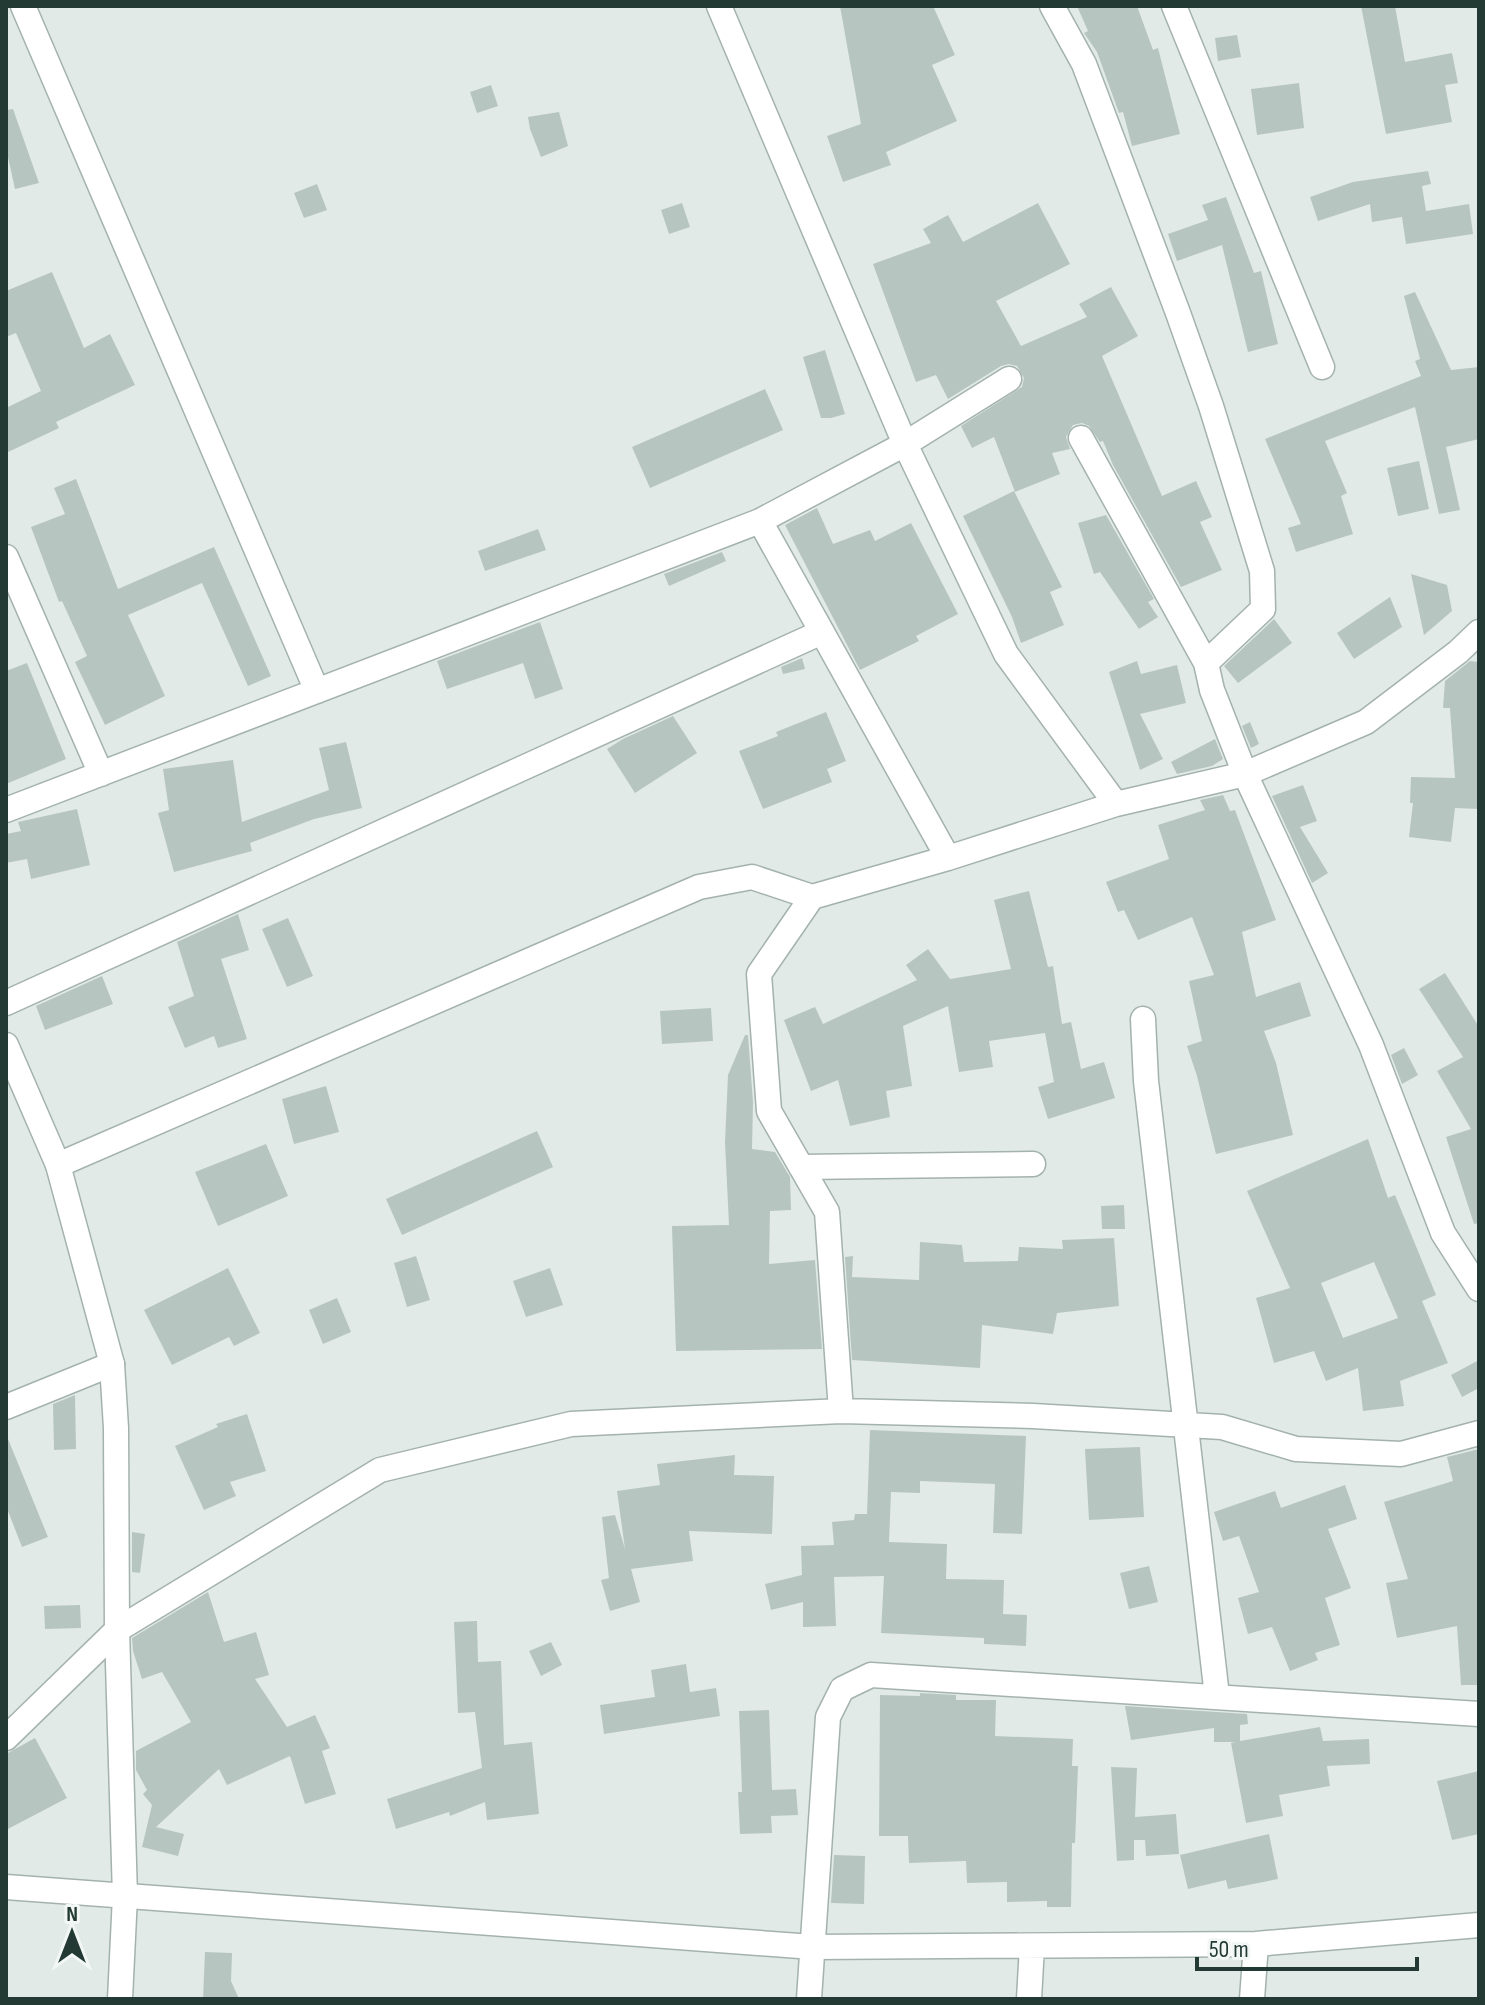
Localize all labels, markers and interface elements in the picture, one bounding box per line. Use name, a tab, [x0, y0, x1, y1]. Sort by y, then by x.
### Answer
north arrow	[32, 1893, 112, 1973]
text: N	[66, 1901, 78, 1928]
scale bar	[1197, 1921, 1417, 1971]
text: 50 m	[1209, 1935, 1249, 1964]

